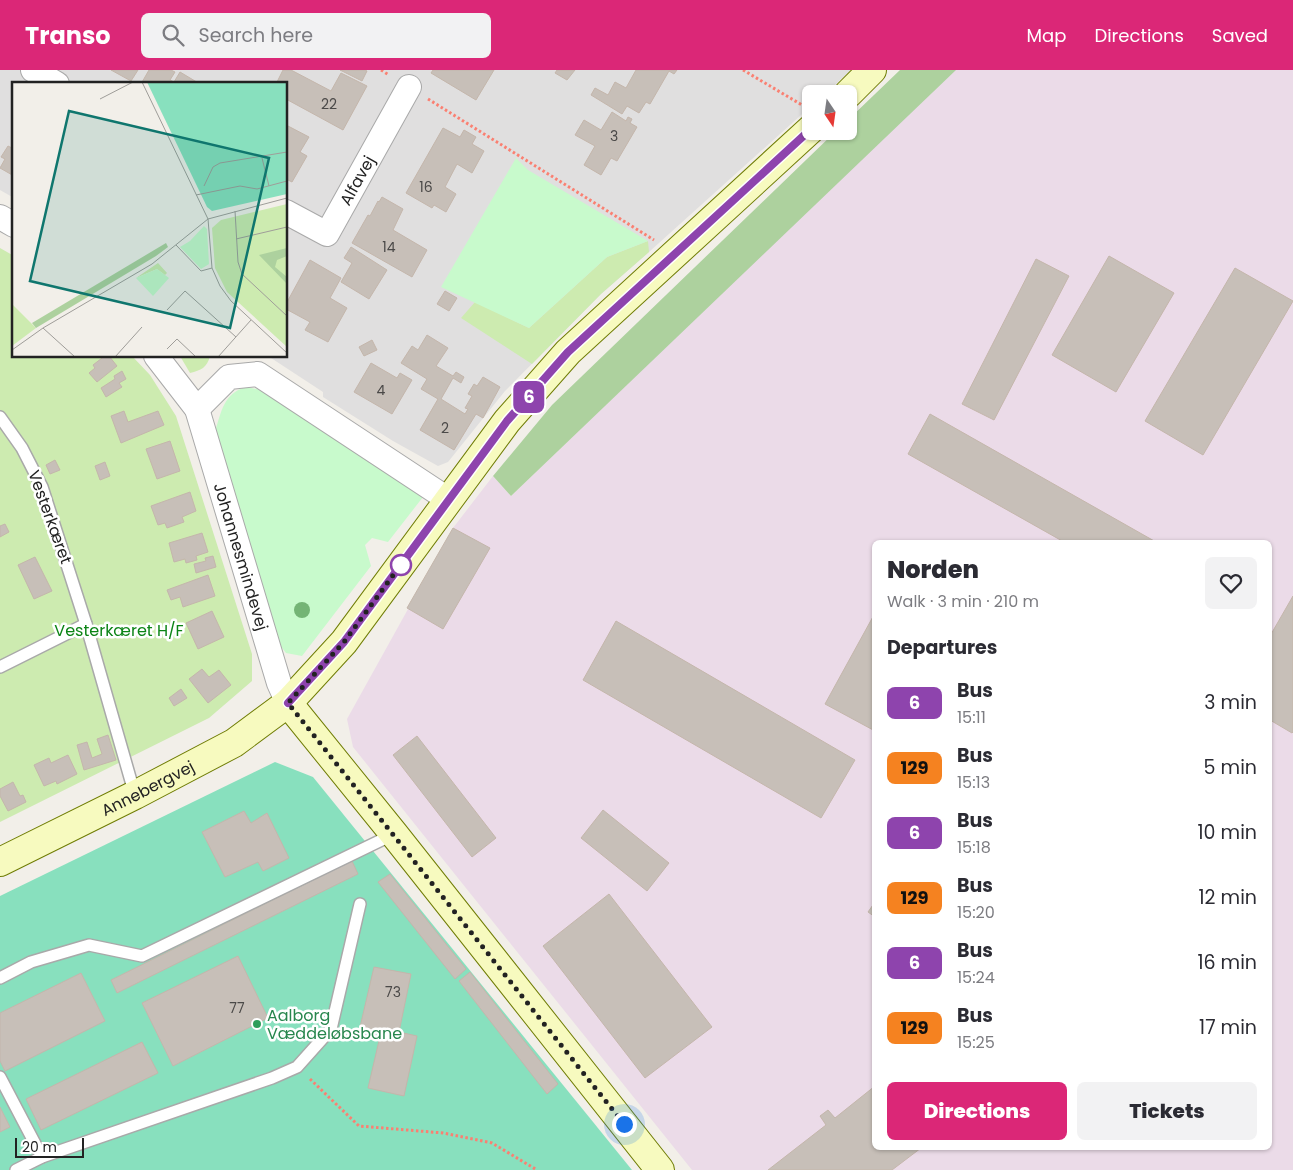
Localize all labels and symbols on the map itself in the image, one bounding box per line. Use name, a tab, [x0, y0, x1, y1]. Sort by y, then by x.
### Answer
inset map	[12, 82, 288, 358]
north arrow	[802, 85, 858, 140]
house number: 22	[321, 94, 337, 114]
house number: 3	[610, 126, 618, 146]
street label: Alfavej	[334, 151, 380, 209]
house number: 16	[419, 177, 433, 197]
house number: 14	[382, 237, 396, 257]
house number: 4	[377, 380, 386, 400]
line badge: 6	[513, 381, 545, 413]
house number: 2	[441, 418, 449, 438]
street label: Vesterkæret	[22, 467, 78, 567]
street label: Johannesmindevej	[208, 480, 274, 633]
unlabelled marker	[390, 554, 412, 576]
park label: Vesterkæret H/F	[54, 619, 184, 642]
street label: Annebergvej	[97, 755, 198, 822]
house number: 73	[385, 982, 401, 1002]
house number: 77	[229, 998, 245, 1018]
place label: Aalborg Væddeløbsbane	[267, 1004, 402, 1045]
marker: Aalborg Væddeløbsbane	[251, 1018, 263, 1030]
your location	[612, 1112, 637, 1137]
scale bar	[15, 1135, 84, 1158]

